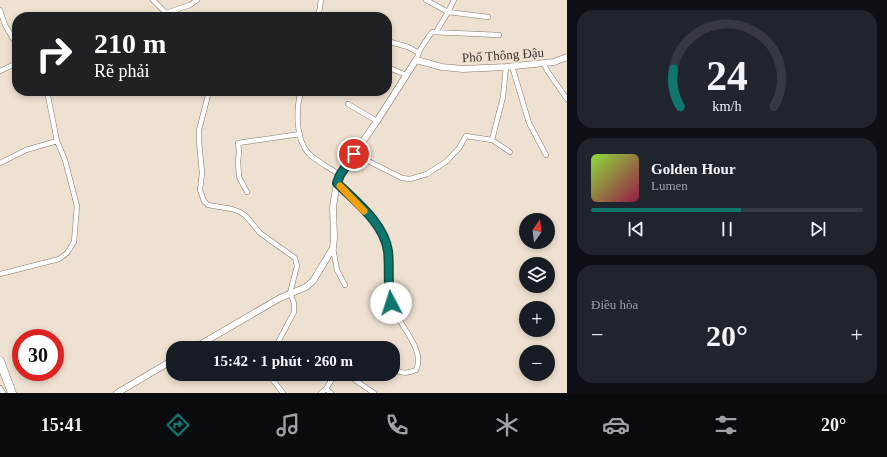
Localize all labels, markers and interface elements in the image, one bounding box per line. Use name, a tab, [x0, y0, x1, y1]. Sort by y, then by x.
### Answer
icon: right	[28, 28, 80, 80]
text: 210 m	[94, 28, 166, 59]
street label: Phố Thông Đậu	[462, 45, 545, 65]
text: 24	[706, 53, 748, 99]
text: Rẽ phải	[94, 61, 150, 81]
text: km/h	[712, 97, 742, 113]
pin	[337, 137, 371, 171]
icon: arrive	[343, 143, 365, 165]
text: Golden Hour	[651, 161, 736, 177]
text: Lumen	[651, 178, 688, 193]
north arrow	[519, 213, 555, 249]
map controls	[519, 213, 555, 381]
icon: previous	[625, 218, 647, 240]
icon: pause	[716, 218, 738, 240]
icon: next	[807, 218, 829, 240]
button: layers	[519, 257, 555, 293]
position arrow	[370, 282, 412, 324]
text: Điều hòa	[591, 297, 638, 312]
button: +	[519, 301, 555, 337]
text: 20°	[706, 319, 748, 352]
text: −	[591, 322, 603, 347]
text: +	[851, 322, 863, 347]
speed limit sign: 30	[12, 329, 64, 381]
button: −	[519, 345, 555, 381]
text: 15:42 · 1 phút · 260 m	[213, 353, 353, 369]
icon: directions	[164, 411, 192, 439]
icon: music	[274, 411, 302, 439]
icon: phone	[383, 411, 411, 439]
icon: climate	[493, 411, 521, 439]
icon: car	[602, 411, 630, 439]
icon: filters	[712, 411, 740, 439]
text: 15:41	[41, 415, 83, 435]
text: 20°	[821, 415, 846, 435]

